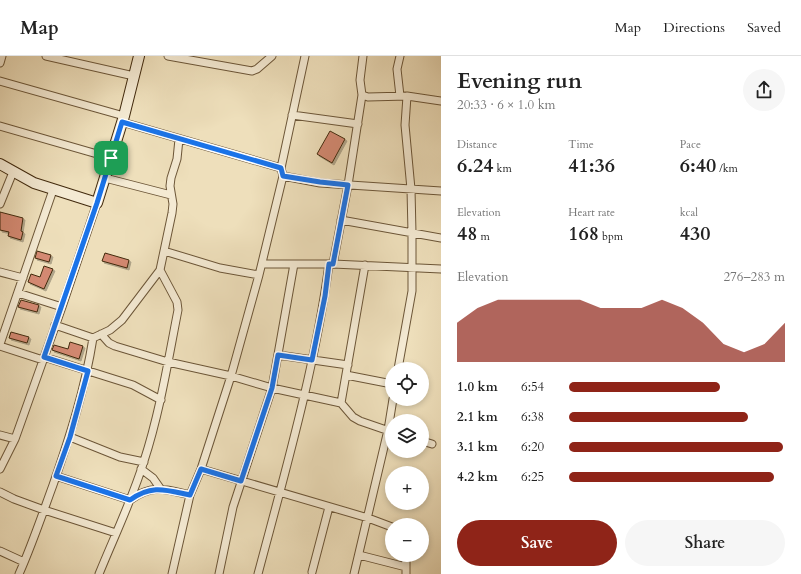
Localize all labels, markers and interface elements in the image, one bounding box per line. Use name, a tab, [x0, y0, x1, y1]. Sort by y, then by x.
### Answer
text: Map	[20, 15, 59, 41]
text: Map	[615, 18, 641, 37]
text: Directions	[663, 18, 725, 37]
text: Saved	[747, 18, 781, 37]
text: Evening run	[457, 66, 582, 96]
button: share	[743, 69, 785, 111]
text: 20:33 · 6 × 1.0 km	[457, 96, 556, 114]
text: Distance	[457, 137, 497, 152]
text: Time	[568, 137, 594, 152]
text: Pace	[680, 137, 701, 152]
pin	[94, 141, 128, 175]
icon: arrive	[100, 147, 122, 169]
text: 6.24	[457, 152, 494, 179]
text: 41:36	[568, 152, 615, 179]
text: 6:40	[680, 152, 716, 179]
text: km	[494, 161, 512, 176]
text: /km	[716, 161, 738, 176]
text: Elevation	[457, 205, 501, 220]
text: Heart rate	[568, 205, 615, 220]
text: kcal	[680, 205, 698, 220]
text: 48	[457, 220, 478, 247]
text: 168	[568, 220, 599, 247]
text: 430	[680, 220, 710, 247]
text: m	[478, 229, 490, 244]
text: bpm	[599, 229, 623, 244]
text: Elevation	[457, 268, 509, 286]
text: 276–283 m	[723, 268, 785, 286]
map controls	[385, 362, 429, 562]
button: locate	[385, 362, 429, 406]
text: 1.0 km	[457, 378, 498, 396]
text: 6:54	[521, 378, 544, 396]
text: 2.1 km	[457, 408, 498, 426]
text: 6:38	[521, 408, 544, 426]
button: layers	[385, 414, 429, 458]
text: 3.1 km	[457, 438, 498, 456]
text: 6:20	[521, 438, 544, 456]
button: +	[385, 466, 429, 510]
text: 4.2 km	[457, 468, 498, 486]
text: 6:25	[521, 468, 544, 486]
button: −	[385, 518, 429, 562]
button: Save	[457, 520, 617, 566]
button: Share	[625, 520, 785, 566]

